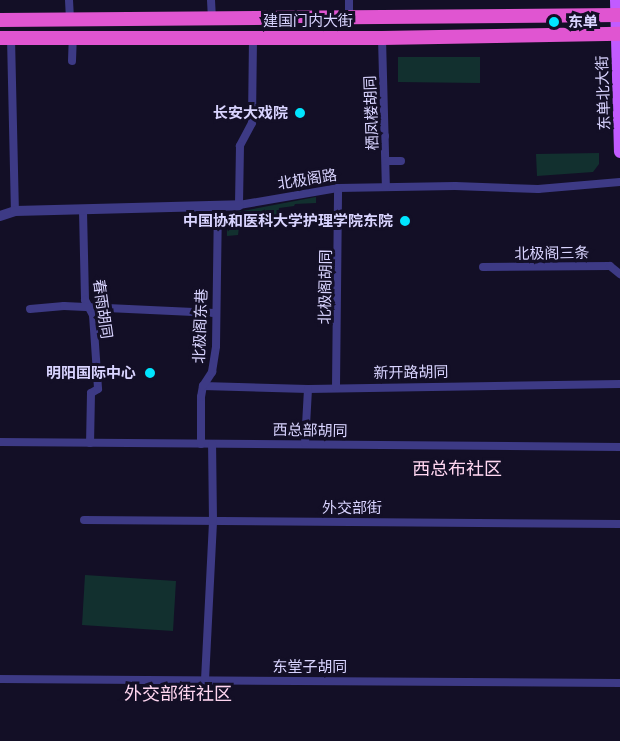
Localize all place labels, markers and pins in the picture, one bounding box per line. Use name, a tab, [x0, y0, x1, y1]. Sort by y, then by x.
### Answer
marker: 东单	[545, 13, 563, 31]
place label: 东单	[568, 13, 598, 31]
place label: 长安大戏院	[213, 104, 288, 122]
marker: 长安大戏院	[293, 106, 307, 120]
place label: 中国协和医科大学护理学院东院	[183, 212, 393, 230]
marker: 中国协和医科大学护理学院东院	[398, 214, 412, 228]
place label: 明阳国际中心	[46, 364, 136, 382]
marker: 明阳国际中心	[141, 364, 159, 382]

